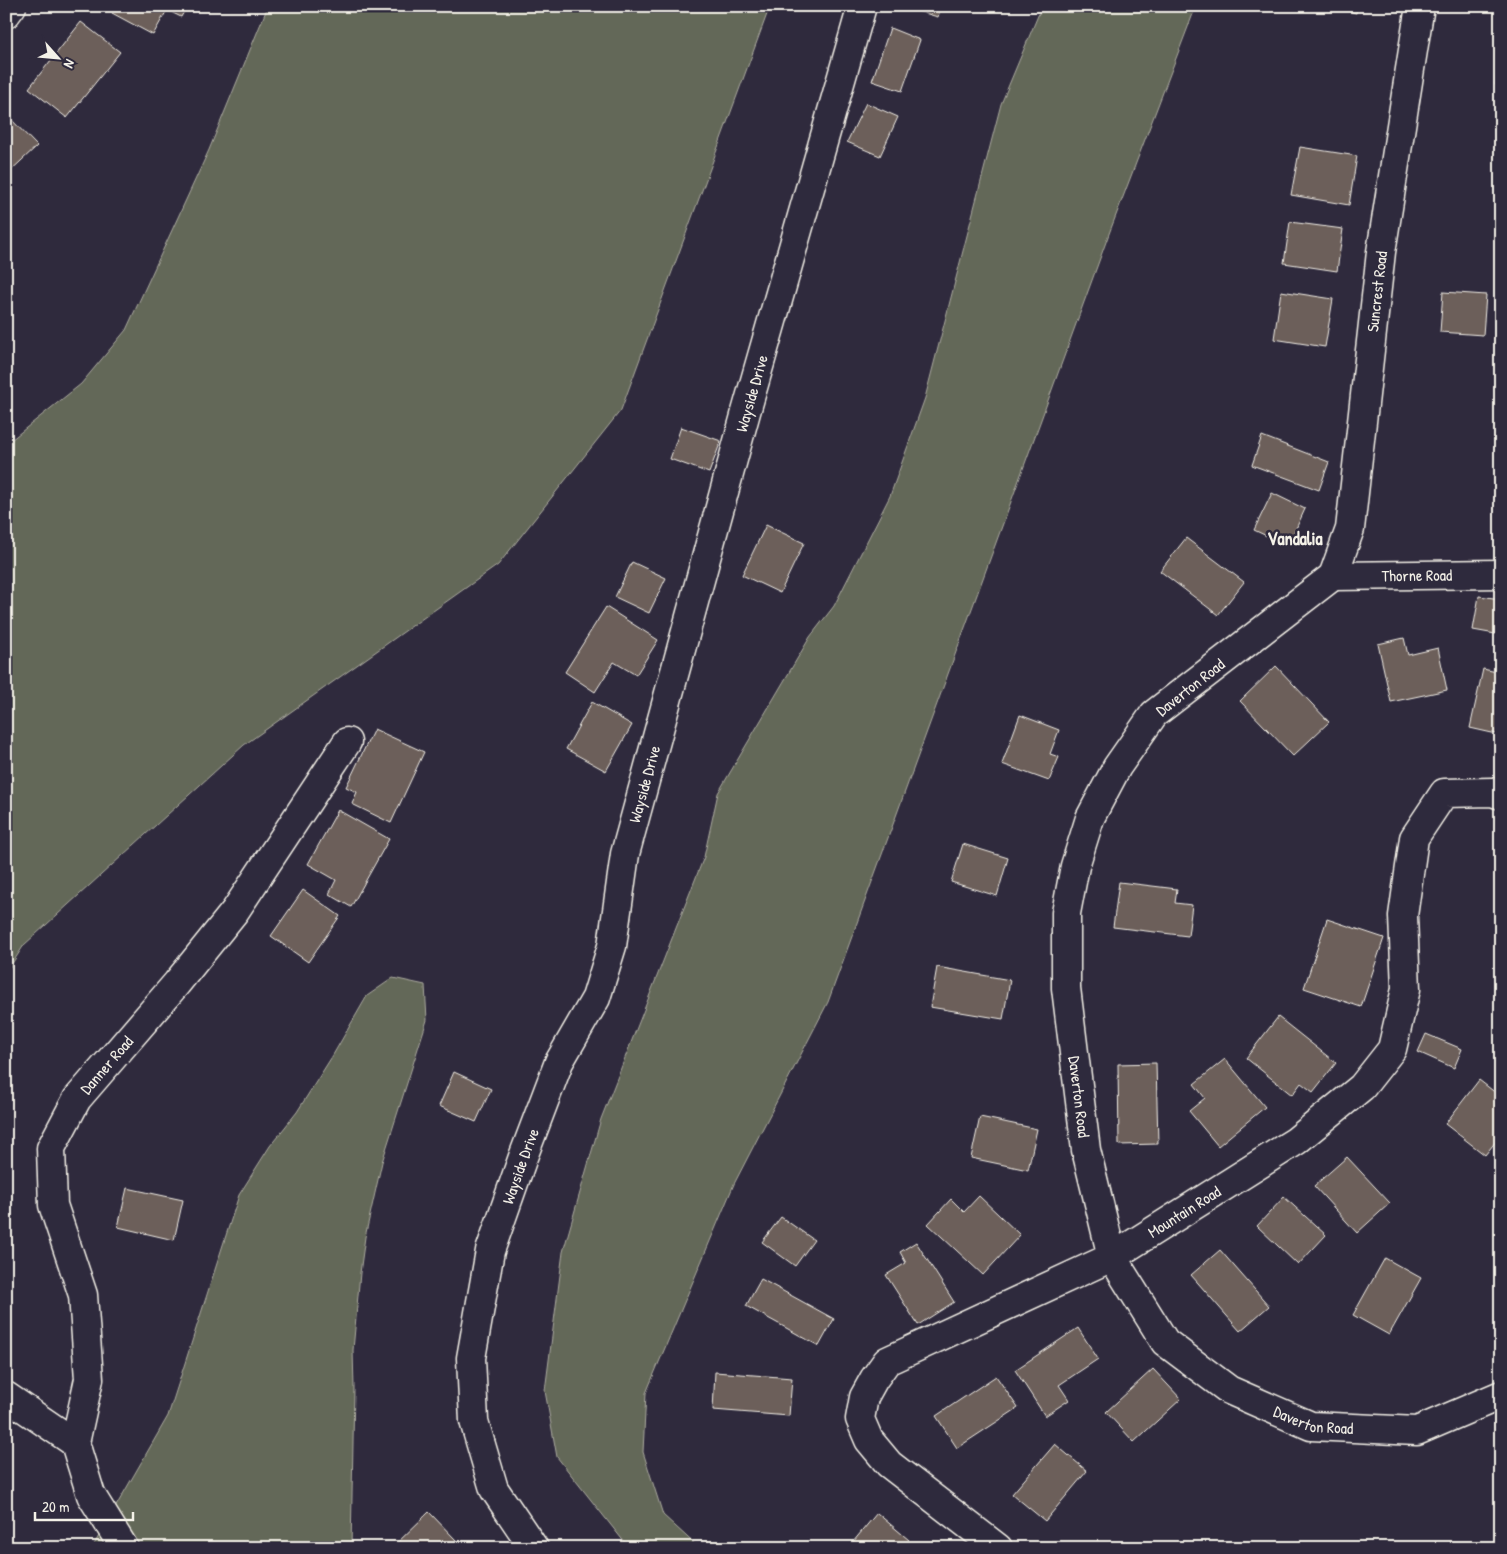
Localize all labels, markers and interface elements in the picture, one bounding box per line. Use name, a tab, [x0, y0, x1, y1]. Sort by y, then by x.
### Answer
north arrow	[32, 32, 82, 82]
text: N	[60, 56, 80, 72]
street label: Suncrest Road	[1361, 250, 1392, 333]
street label: Wayside Drive	[730, 352, 773, 434]
district label: Vandalia	[1267, 526, 1324, 551]
street label: Thorne Road	[1382, 564, 1452, 586]
street label: Daverton Road	[1151, 653, 1229, 721]
street label: Wayside Drive	[623, 742, 665, 825]
street label: Danner Road	[75, 1031, 138, 1099]
street label: Daverton Road	[1063, 1055, 1095, 1139]
street label: Wayside Drive	[496, 1124, 544, 1207]
street label: Mountain Road	[1144, 1180, 1225, 1243]
street label: Daverton Road	[1270, 1400, 1354, 1439]
scale bar	[35, 1489, 132, 1521]
text: 20 m	[42, 1496, 69, 1517]

